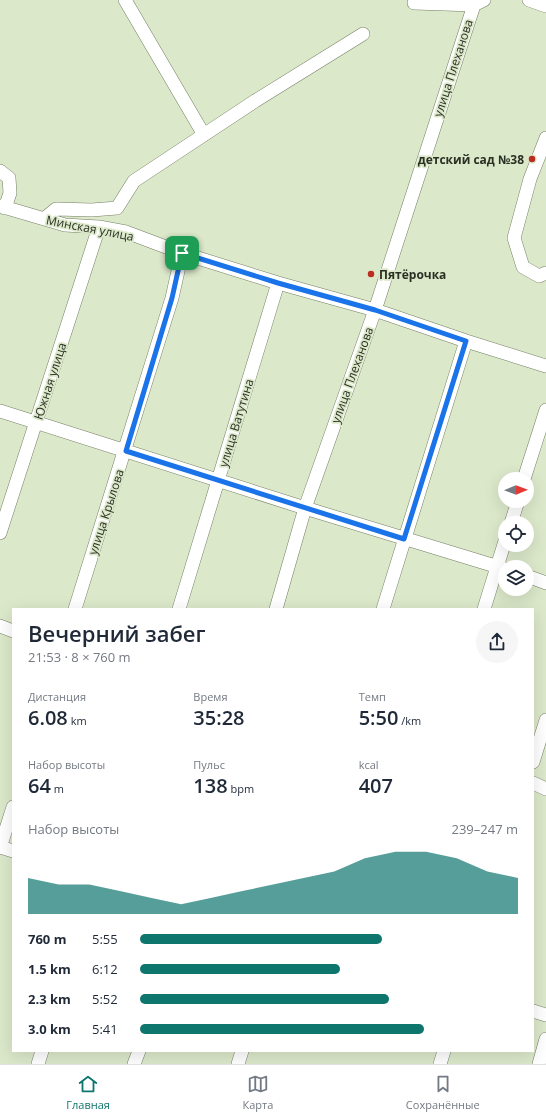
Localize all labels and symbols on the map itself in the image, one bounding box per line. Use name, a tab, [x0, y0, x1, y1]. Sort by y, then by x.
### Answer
street label: улица Плеханова	[429, 17, 477, 119]
place label: детский сад №38	[418, 151, 524, 168]
marker: детский сад №38	[527, 154, 537, 164]
street label: Минская улица	[45, 211, 135, 245]
pin	[165, 236, 199, 270]
place label: Пятёрочка	[379, 266, 446, 283]
marker: Пятёрочка	[366, 269, 376, 279]
street label: улица Плеханова	[327, 324, 377, 426]
street label: Южная улица	[30, 340, 70, 422]
street label: улица Ватутина	[215, 377, 257, 469]
street label: улица Крылова	[84, 467, 128, 557]
north arrow	[498, 472, 534, 508]

